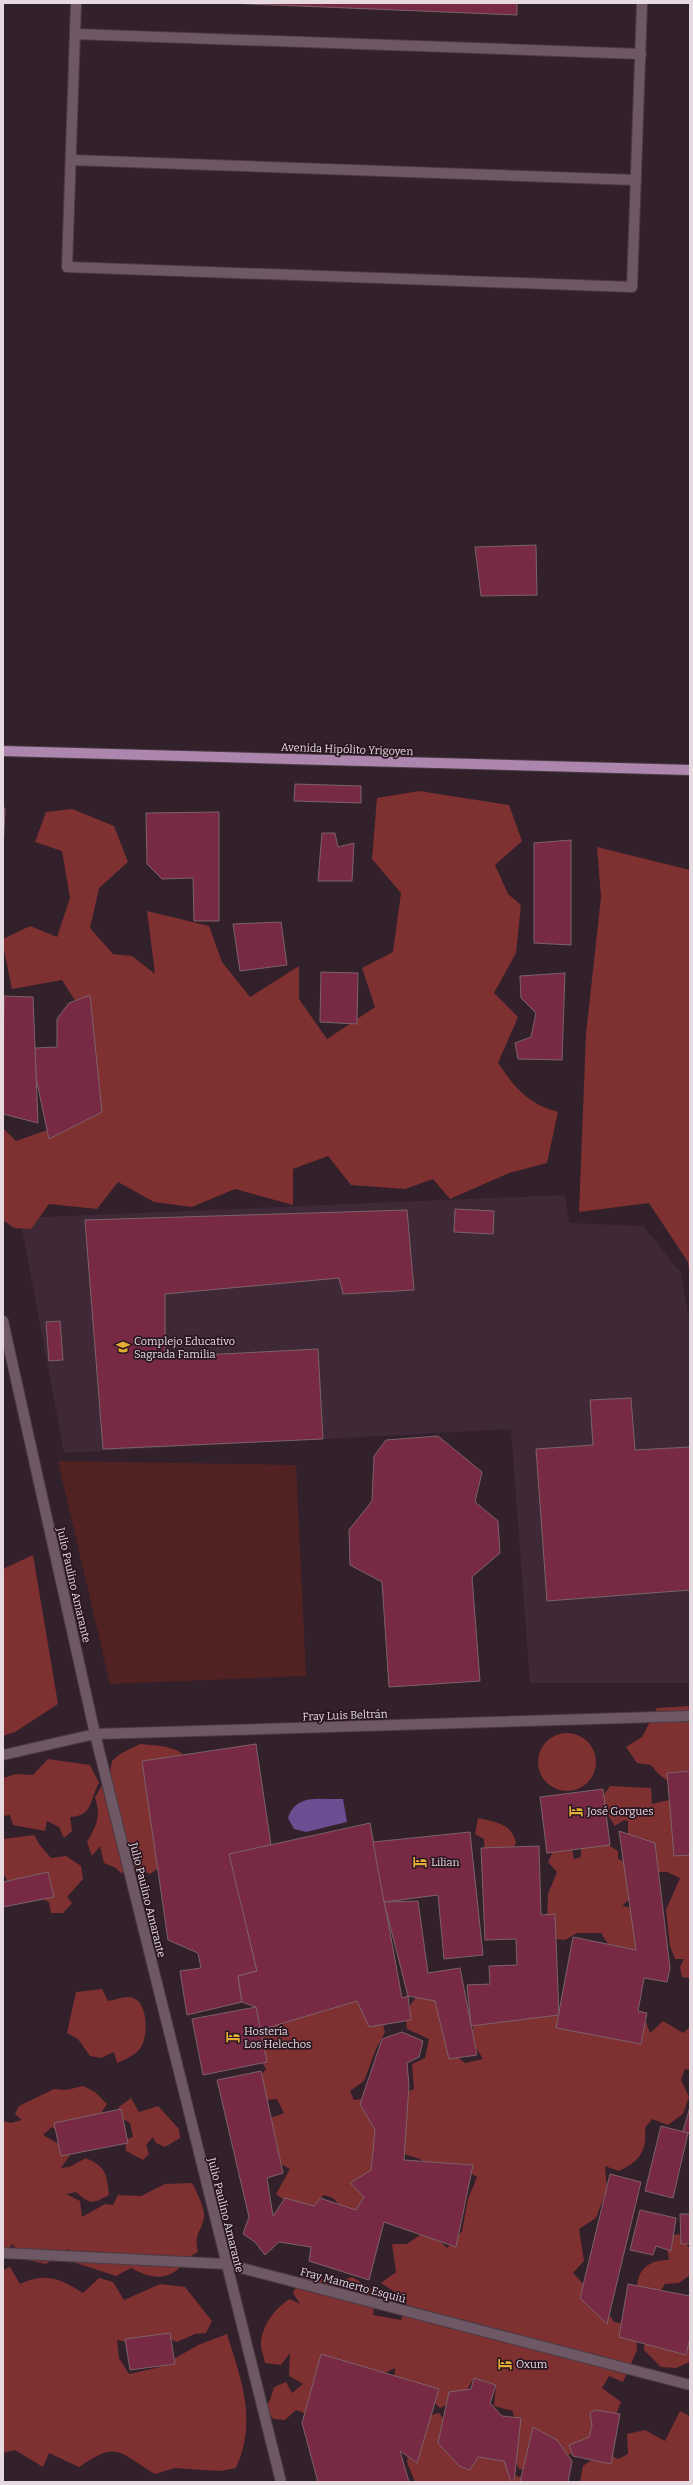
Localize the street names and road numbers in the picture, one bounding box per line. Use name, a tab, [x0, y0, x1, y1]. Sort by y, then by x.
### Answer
street label: Avenida Hipólito Yrigoyen	[281, 741, 413, 758]
street label: Julio Paulino Amarante	[54, 1525, 93, 1644]
street label: Fray Luis Beltrán	[302, 1708, 388, 1723]
street label: Julio Paulino Amarante	[127, 1840, 168, 1959]
street label: Julio Paulino Amarante	[205, 2155, 246, 2274]
street label: Fray Mamerto Esquiú	[299, 2265, 407, 2306]

